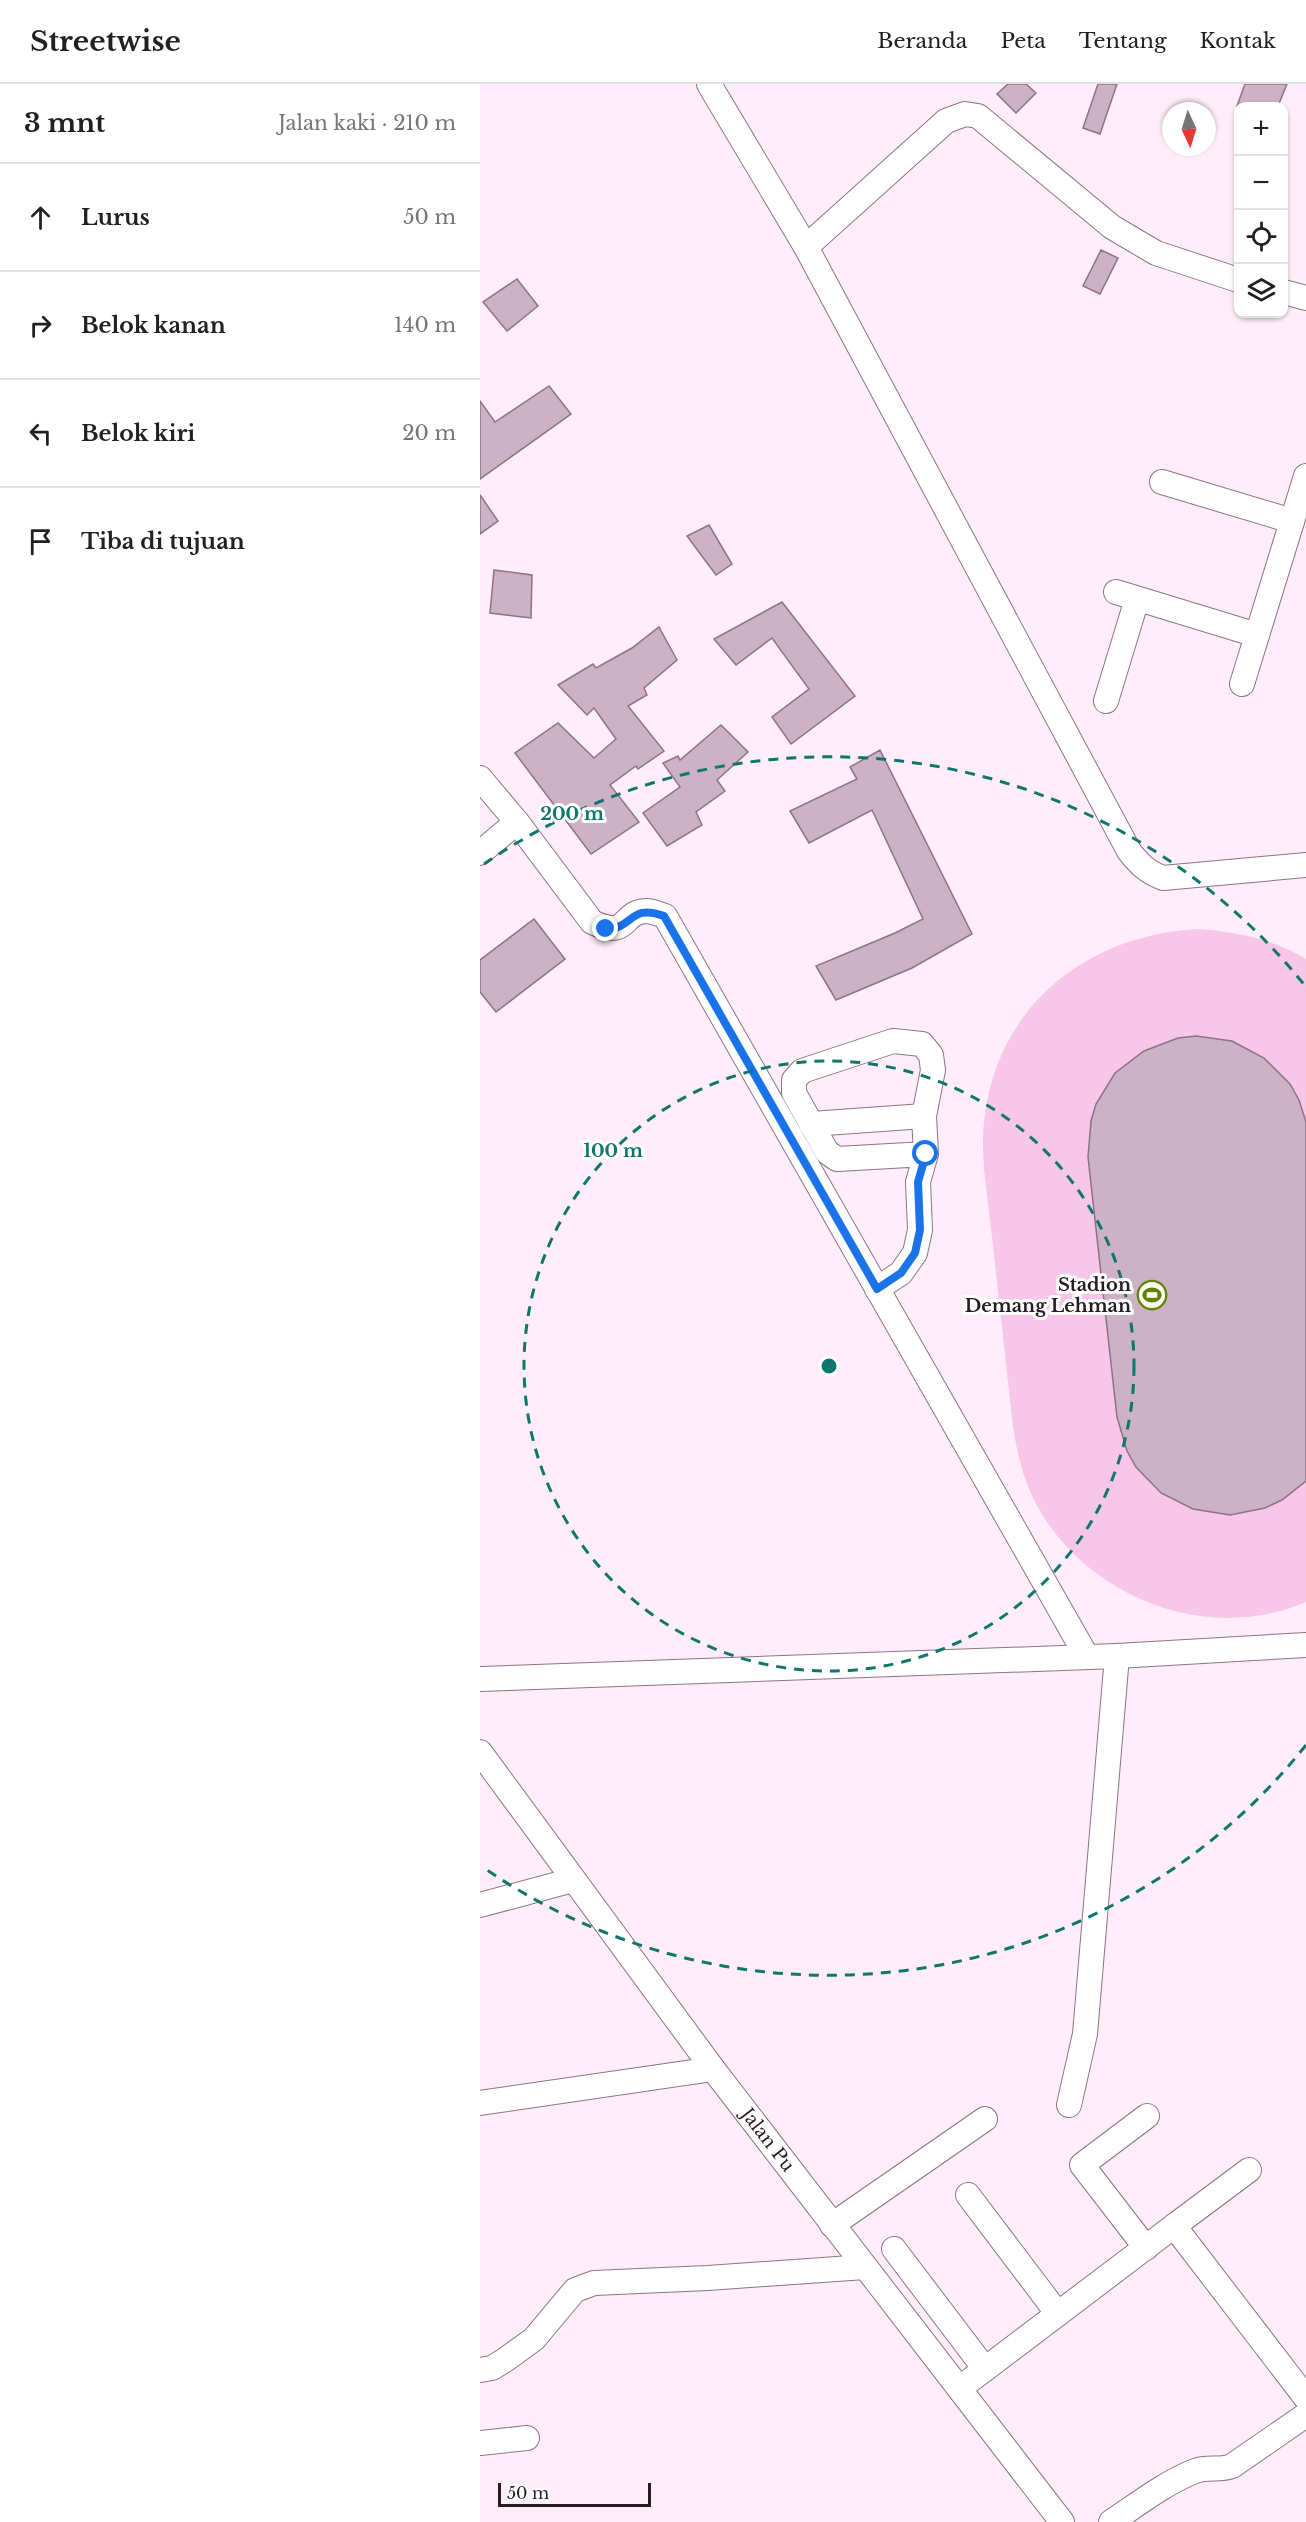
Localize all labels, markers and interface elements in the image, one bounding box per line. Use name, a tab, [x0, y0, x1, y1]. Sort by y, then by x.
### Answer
text: Streetwise	[30, 24, 181, 59]
text: Beranda	[877, 28, 967, 54]
text: Peta	[1000, 28, 1046, 54]
text: Tentang	[1079, 28, 1167, 54]
text: Kontak	[1200, 28, 1276, 54]
north arrow	[1162, 102, 1216, 156]
map controls	[1234, 102, 1288, 318]
button: +	[1234, 102, 1288, 156]
text: 3 mnt	[24, 107, 105, 139]
text: Jalan kaki · 210 m	[278, 111, 456, 135]
button: −	[1234, 156, 1288, 210]
icon: ahead	[24, 201, 57, 234]
text: Lurus	[81, 204, 150, 231]
text: 50 m	[403, 205, 456, 229]
button: locate	[1234, 210, 1288, 264]
button: layers	[1234, 264, 1288, 318]
icon: right	[24, 309, 57, 342]
text: Belok kanan	[81, 312, 226, 339]
text: 140 m	[394, 313, 456, 337]
icon: left	[24, 417, 57, 450]
text: Belok kiri	[81, 420, 195, 447]
text: 20 m	[402, 421, 456, 445]
icon: arrive	[24, 525, 57, 558]
text: Tiba di tujuan	[81, 528, 245, 555]
text: 200 m	[540, 803, 604, 825]
route end	[592, 915, 618, 941]
text: 100 m	[583, 1140, 643, 1162]
route start	[912, 1140, 938, 1166]
place label: Stadion Demang Lehman	[965, 1274, 1131, 1317]
sports icon: Stadion Demang Lehman	[1136, 1279, 1168, 1311]
centre of rings	[819, 1356, 839, 1376]
street label: Jalan Pu	[735, 2102, 799, 2176]
scale bar	[498, 2480, 651, 2508]
text: 50 m	[507, 2483, 549, 2503]

